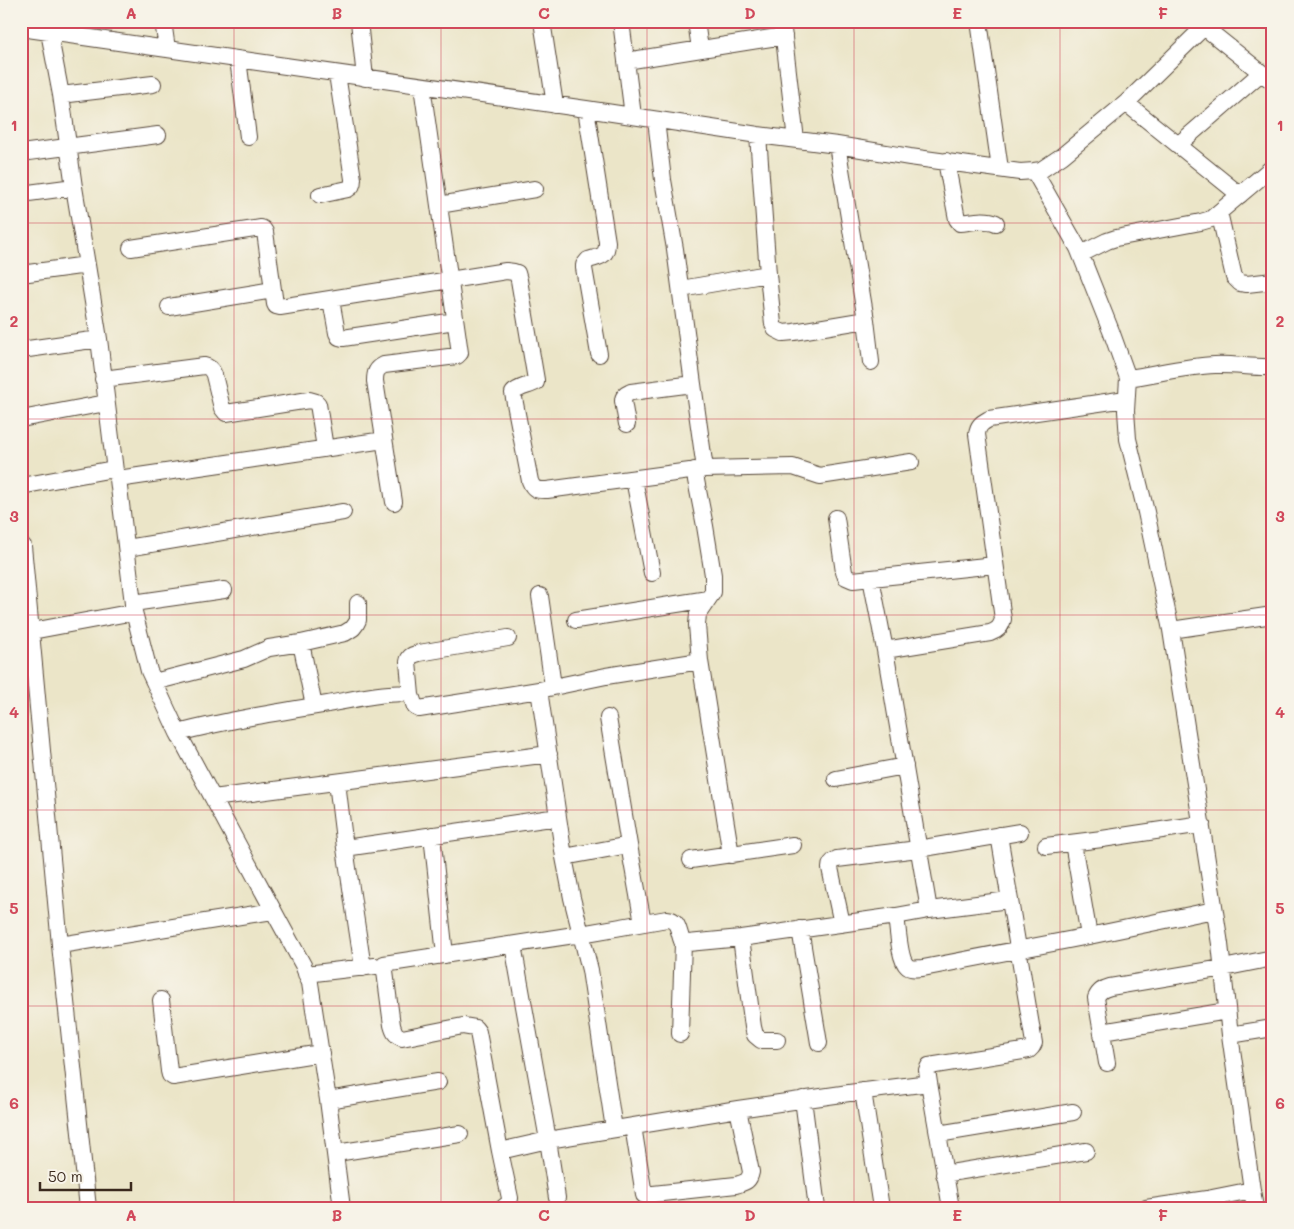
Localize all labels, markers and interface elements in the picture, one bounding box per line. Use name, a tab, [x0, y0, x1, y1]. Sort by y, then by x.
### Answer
text: A	[125, 2, 137, 23]
text: B	[332, 2, 342, 23]
text: C	[538, 2, 550, 23]
text: D	[744, 2, 756, 23]
text: E	[952, 2, 962, 23]
text: F	[1158, 2, 1168, 23]
text: 1	[10, 114, 18, 135]
text: 1	[1276, 114, 1284, 135]
text: 2	[10, 310, 19, 331]
text: 2	[1276, 310, 1285, 331]
text: 3	[9, 505, 19, 526]
text: 3	[1275, 505, 1285, 526]
text: 4	[9, 701, 19, 722]
text: 4	[1275, 701, 1285, 722]
text: 5	[9, 897, 19, 918]
text: 5	[1275, 897, 1285, 918]
text: 6	[9, 1092, 19, 1113]
text: 6	[1275, 1092, 1285, 1113]
scale bar	[40, 1159, 131, 1191]
text: 50 m	[48, 1166, 83, 1186]
text: A	[125, 1204, 137, 1225]
text: B	[332, 1204, 342, 1225]
text: C	[538, 1204, 550, 1225]
text: D	[744, 1204, 756, 1225]
text: E	[952, 1204, 962, 1225]
text: F	[1158, 1204, 1168, 1225]

